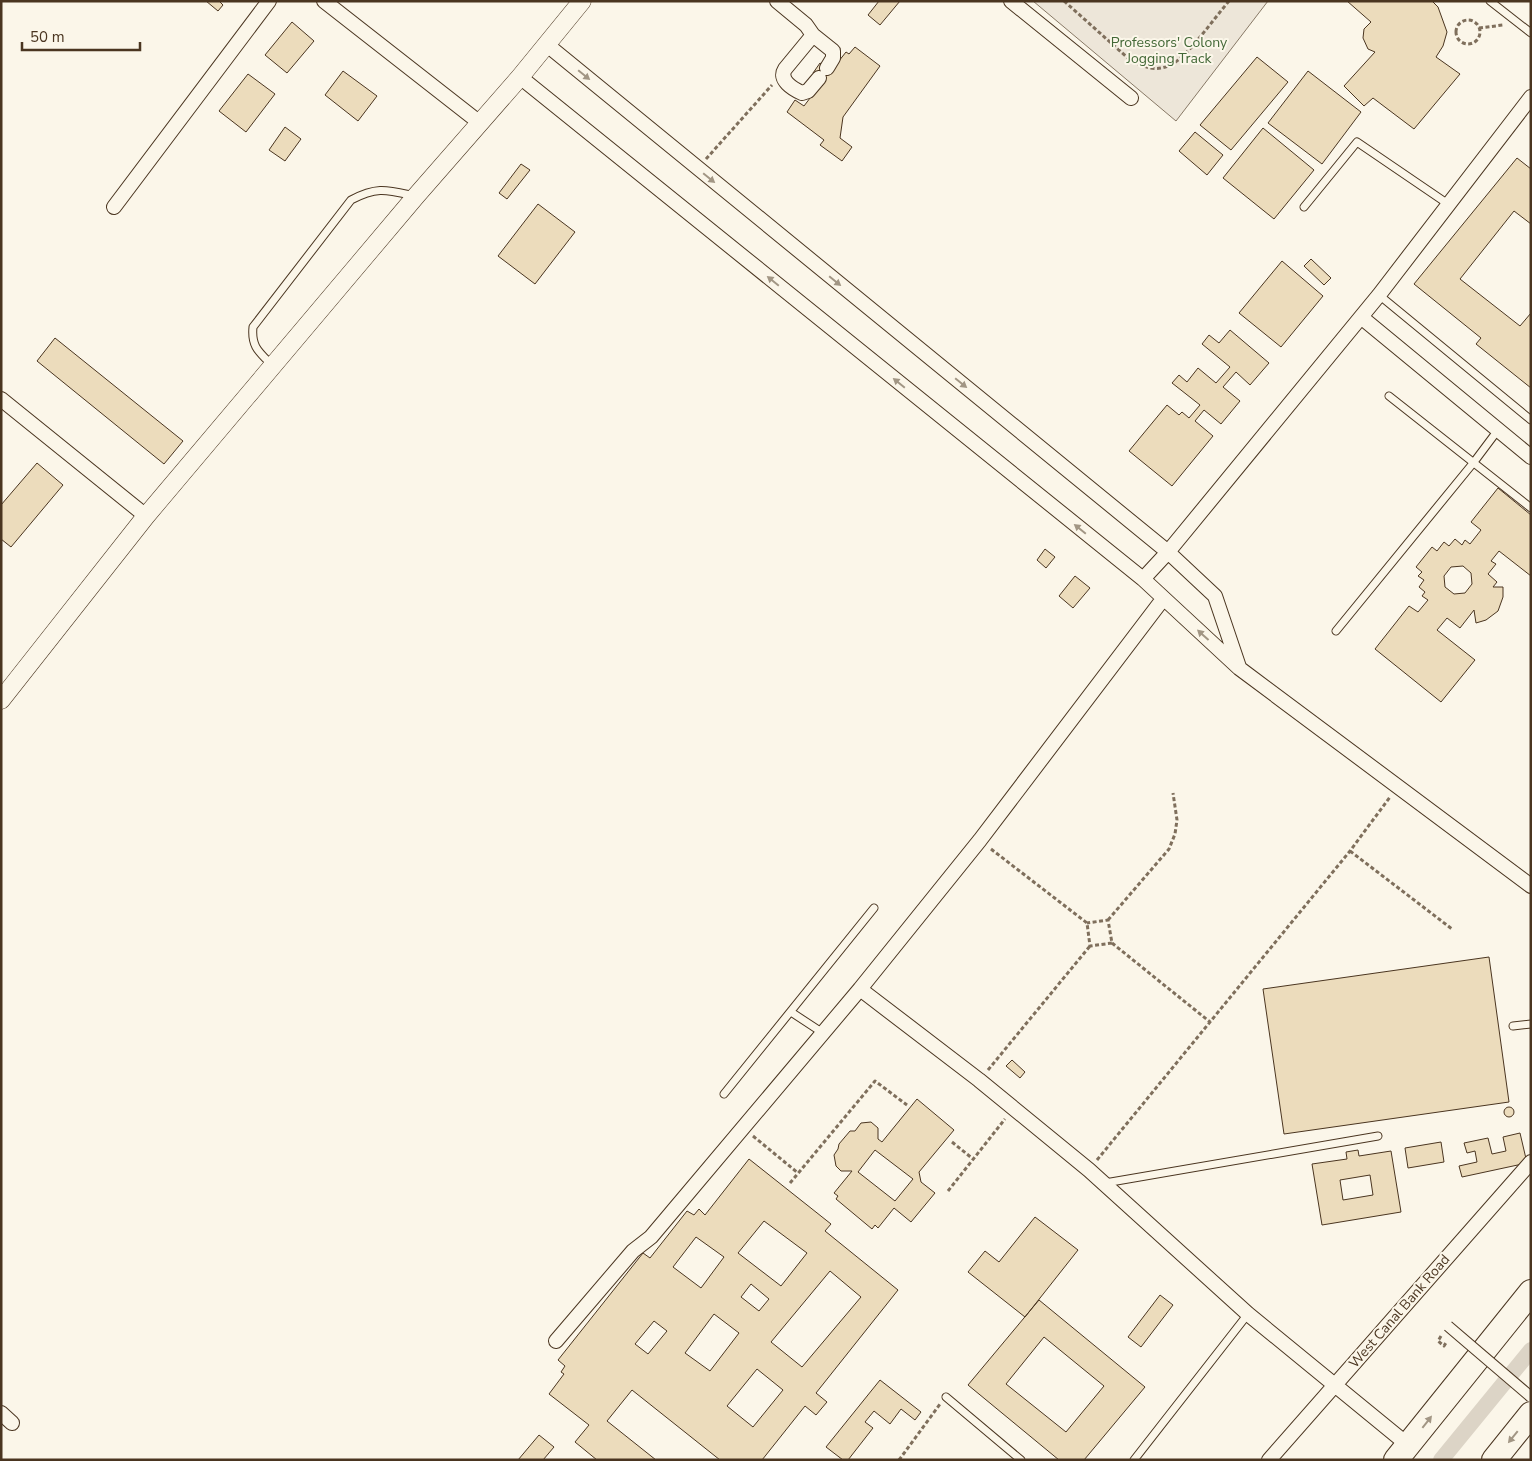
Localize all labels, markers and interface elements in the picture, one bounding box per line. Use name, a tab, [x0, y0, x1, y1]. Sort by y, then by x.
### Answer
scale bar	[22, 20, 140, 52]
text: 50 m	[30, 27, 65, 47]
park label: Professors' Colony Jogging Track	[1111, 33, 1228, 68]
one-way arrow	[577, 69, 590, 80]
one-way arrow	[702, 172, 715, 183]
one-way arrow	[766, 275, 779, 286]
one-way arrow	[828, 275, 841, 286]
one-way arrow	[893, 377, 906, 388]
one-way arrow	[954, 378, 967, 389]
one-way arrow	[1074, 523, 1087, 534]
one-way arrow	[1198, 629, 1210, 641]
street label: West Canal Bank Road	[1345, 1250, 1454, 1372]
one-way arrow	[1421, 1416, 1432, 1429]
one-way arrow	[1507, 1430, 1518, 1443]

